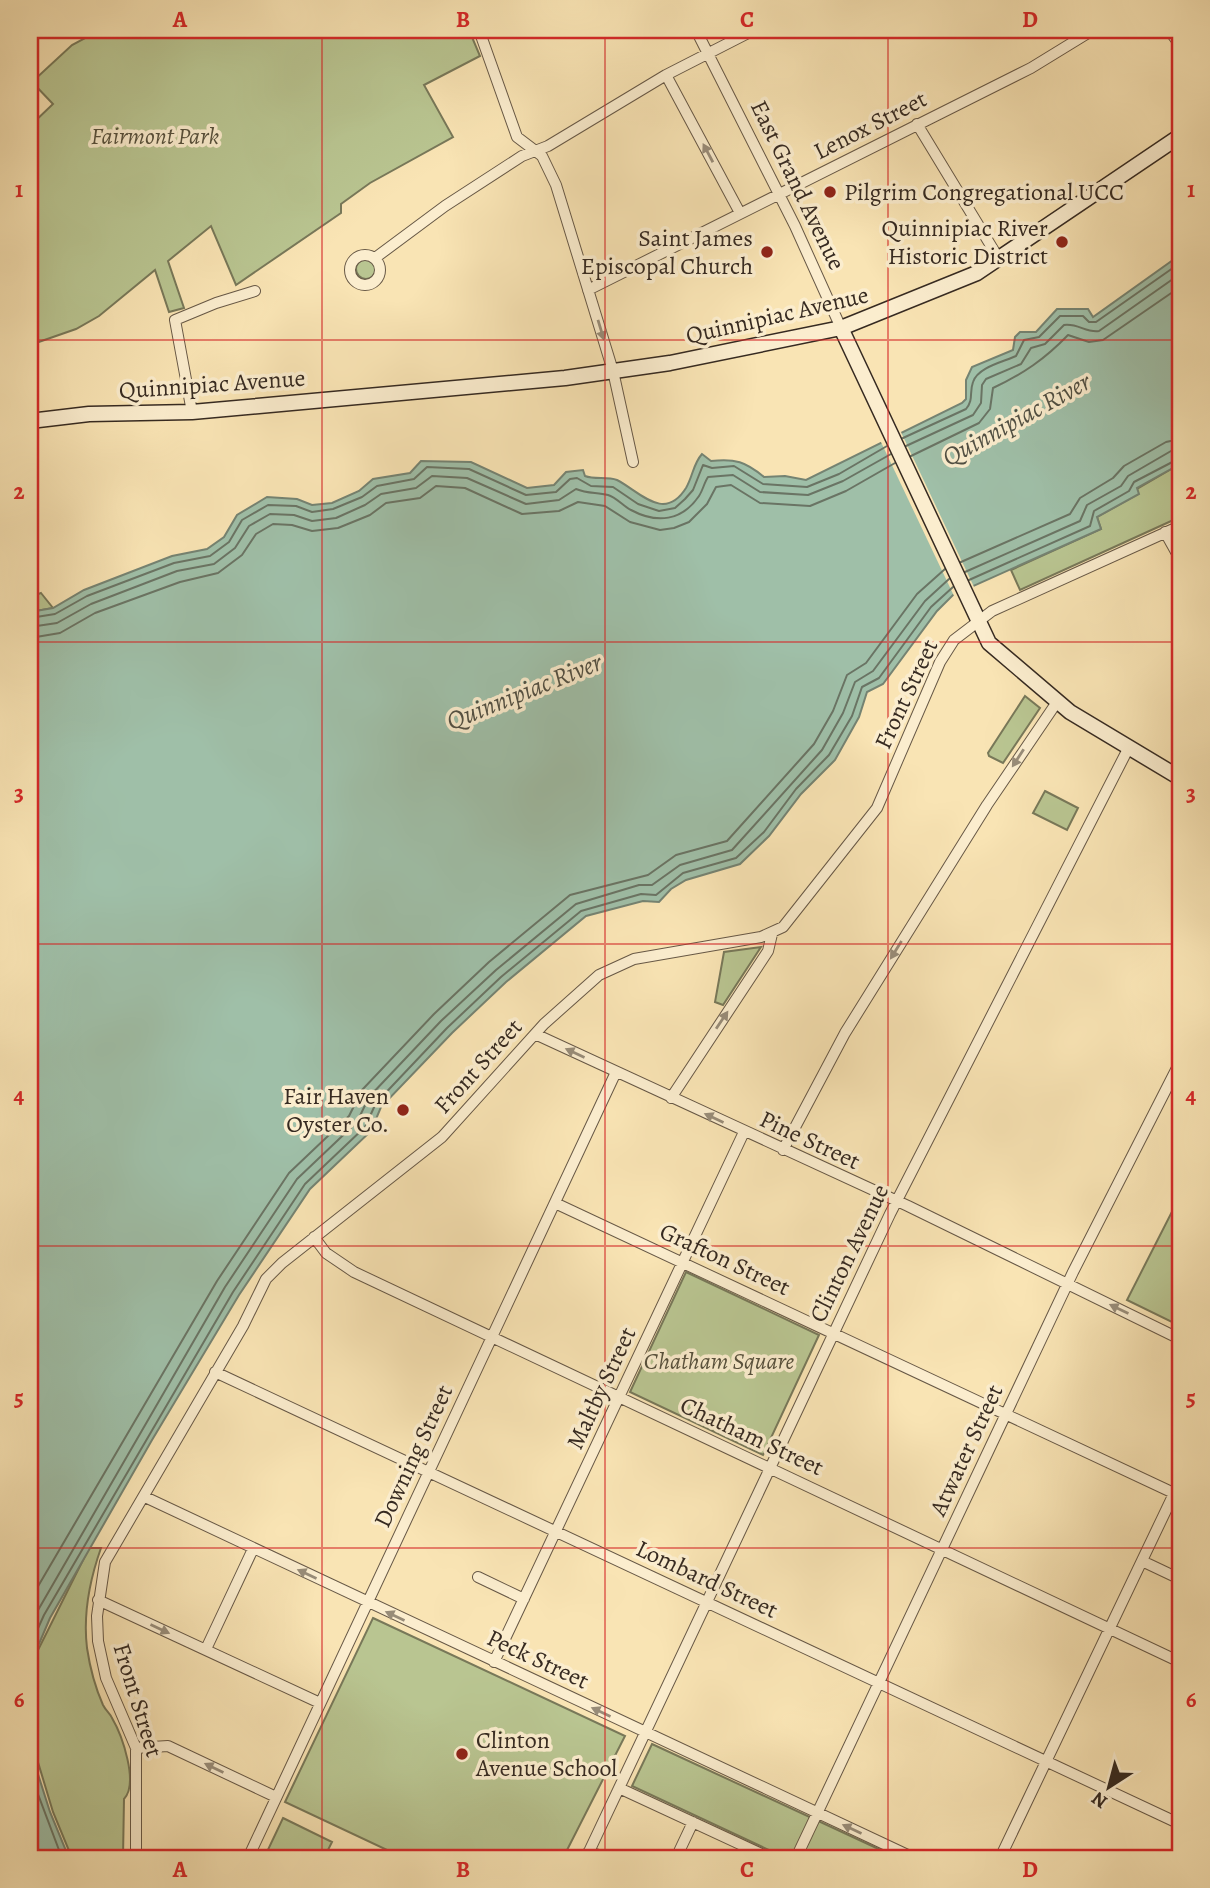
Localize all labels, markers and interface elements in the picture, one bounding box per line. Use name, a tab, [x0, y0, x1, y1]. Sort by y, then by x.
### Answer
text: A	[172, 4, 188, 35]
text: B	[456, 4, 470, 35]
text: C	[740, 4, 754, 35]
text: D	[1022, 4, 1038, 35]
street label: Lenox Street	[808, 83, 932, 167]
street label: East Grand Avenue	[743, 95, 853, 275]
park label: Fairmont Park	[91, 120, 220, 152]
one-way arrow	[702, 143, 713, 163]
text: 1	[15, 174, 23, 205]
text: 1	[1187, 174, 1195, 205]
place label: Pilgrim Congregational UCC	[844, 176, 1124, 208]
marker: Pilgrim Congregational UCC	[822, 184, 838, 200]
place label: Quinnipiac River Historic District	[881, 212, 1048, 272]
place label: Saint James Episcopal Church	[581, 222, 753, 282]
marker: Quinnipiac River Historic District	[1054, 234, 1070, 250]
marker: Saint James Episcopal Church	[759, 244, 775, 260]
street label: Quinnipiac Avenue	[683, 278, 871, 352]
one-way arrow	[596, 320, 606, 341]
street label: Quinnipiac Avenue	[118, 362, 306, 406]
water label: Quinnipiac River	[936, 364, 1098, 475]
text: 2	[13, 476, 25, 507]
text: 2	[1185, 476, 1197, 507]
street label: Front Street	[867, 634, 945, 754]
water label: Quinnipiac River	[441, 644, 608, 739]
one-way arrow	[1011, 749, 1025, 767]
text: 3	[14, 778, 24, 809]
text: 3	[1186, 778, 1196, 809]
one-way arrow	[890, 941, 903, 960]
one-way arrow	[715, 1010, 728, 1030]
street label: Front Street	[427, 1012, 529, 1120]
one-way arrow	[565, 1047, 585, 1059]
text: 4	[14, 1080, 25, 1111]
place label: Fair Haven Oyster Co.	[283, 1080, 389, 1140]
text: 4	[1186, 1080, 1197, 1111]
marker: Fair Haven Oyster Co.	[395, 1102, 411, 1118]
street label: Pine Street	[755, 1103, 866, 1177]
one-way arrow	[704, 1112, 724, 1124]
street label: Clinton Avenue	[802, 1179, 896, 1327]
street label: Grafton Street	[655, 1215, 795, 1303]
one-way arrow	[1109, 1303, 1129, 1315]
street label: Maltby Street	[559, 1322, 643, 1454]
park label: Chatham Square	[644, 1345, 795, 1377]
street label: Downing Street	[366, 1379, 460, 1533]
street label: Atwater Street	[921, 1379, 1010, 1522]
text: 5	[14, 1382, 24, 1413]
text: 5	[1186, 1382, 1196, 1413]
street label: Chatham Street	[675, 1389, 829, 1483]
street label: Lombard Street	[631, 1532, 783, 1626]
one-way arrow	[297, 1569, 317, 1580]
one-way arrow	[385, 1610, 405, 1621]
street label: Peck Street	[482, 1622, 594, 1697]
one-way arrow	[150, 1624, 171, 1635]
street label: Front Street	[106, 1639, 171, 1761]
text: 6	[14, 1684, 25, 1715]
text: 6	[1186, 1684, 1197, 1715]
one-way arrow	[591, 1706, 612, 1717]
place label: Clinton Avenue School	[475, 1724, 617, 1784]
marker: Clinton Avenue School	[454, 1746, 470, 1762]
north arrow	[1074, 1752, 1144, 1822]
one-way arrow	[204, 1763, 224, 1774]
text: N	[1086, 1785, 1113, 1815]
one-way arrow	[842, 1824, 862, 1835]
text: A	[172, 1854, 188, 1885]
text: B	[456, 1854, 470, 1885]
text: C	[740, 1854, 754, 1885]
text: D	[1022, 1854, 1038, 1885]

